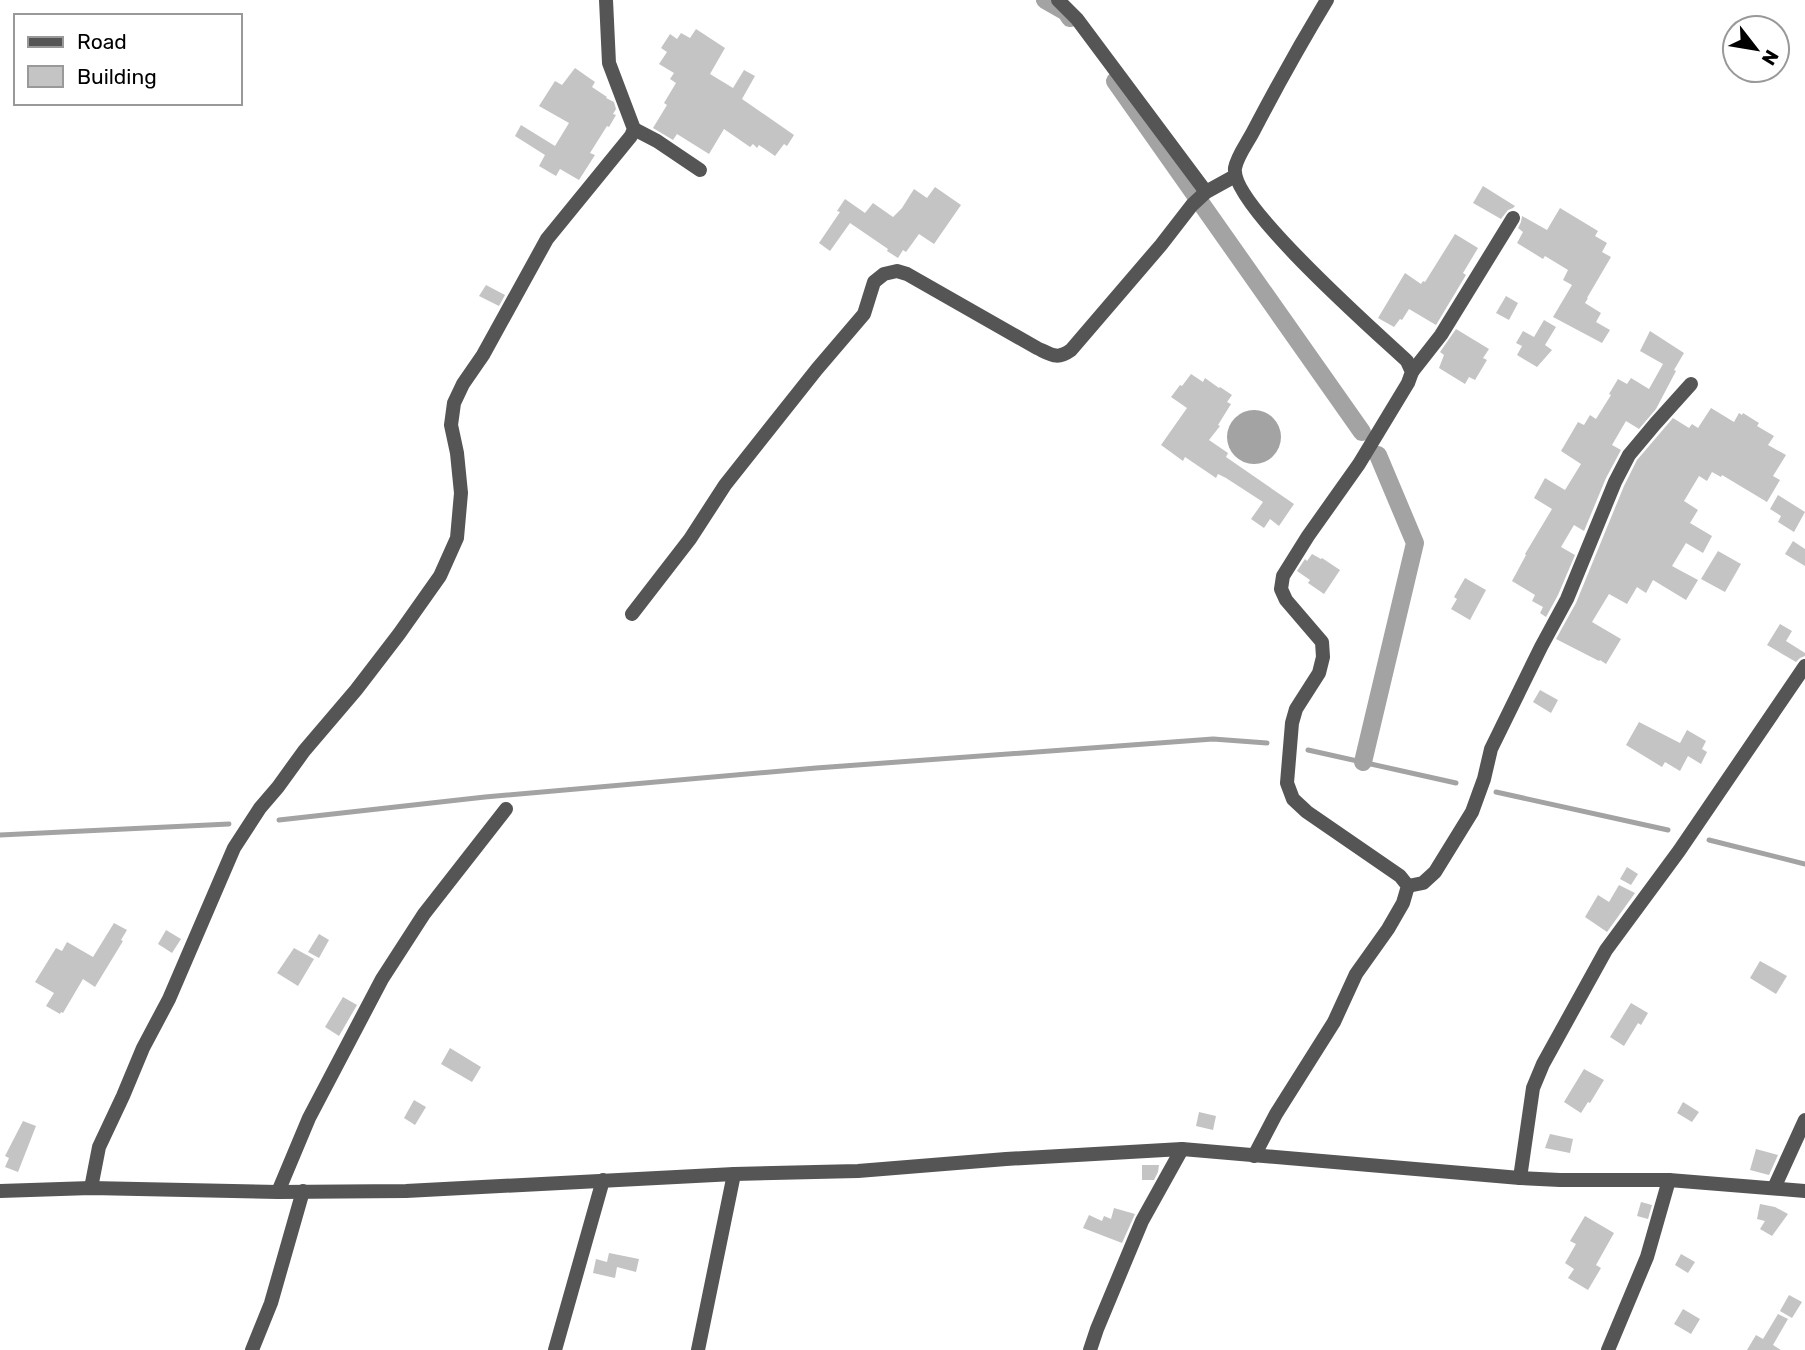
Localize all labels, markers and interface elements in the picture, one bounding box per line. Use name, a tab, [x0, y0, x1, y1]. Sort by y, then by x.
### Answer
legend	[14, 14, 242, 105]
north arrow	[1721, 14, 1791, 84]
text: Road	[77, 29, 127, 54]
text: N	[1757, 46, 1784, 69]
text: Building	[77, 64, 157, 89]

